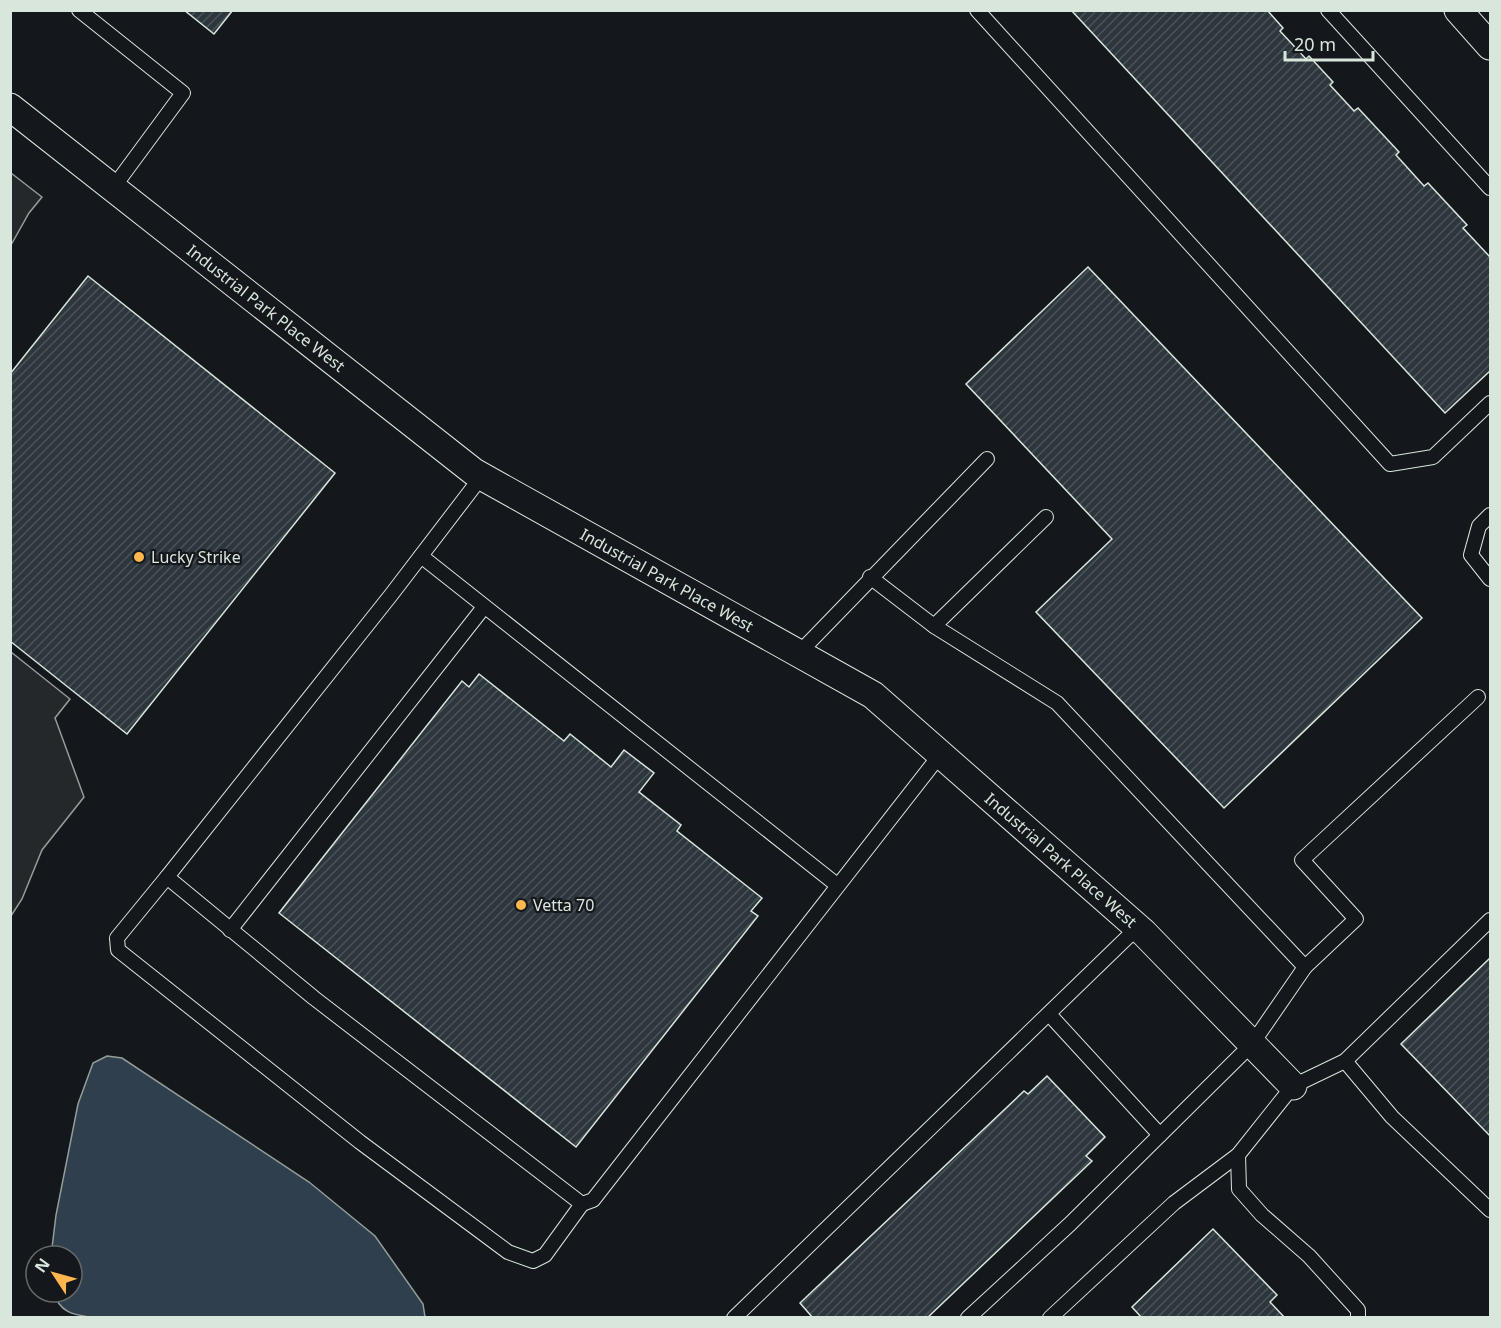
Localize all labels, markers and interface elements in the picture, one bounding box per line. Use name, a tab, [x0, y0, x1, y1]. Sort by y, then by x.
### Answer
scale bar	[1285, 24, 1374, 62]
text: 20 m	[1294, 32, 1336, 56]
street label: Industrial Park Place West	[182, 239, 350, 377]
street label: Industrial Park Place West	[576, 523, 758, 637]
place label: Lucky Strike	[151, 546, 241, 568]
marker: Lucky Strike	[132, 550, 146, 564]
street label: Industrial Park Place West	[980, 788, 1142, 932]
place label: Vetta 70	[533, 894, 594, 916]
marker: Vetta 70	[514, 898, 528, 912]
north arrow	[24, 1244, 84, 1304]
text: N	[29, 1253, 55, 1277]

